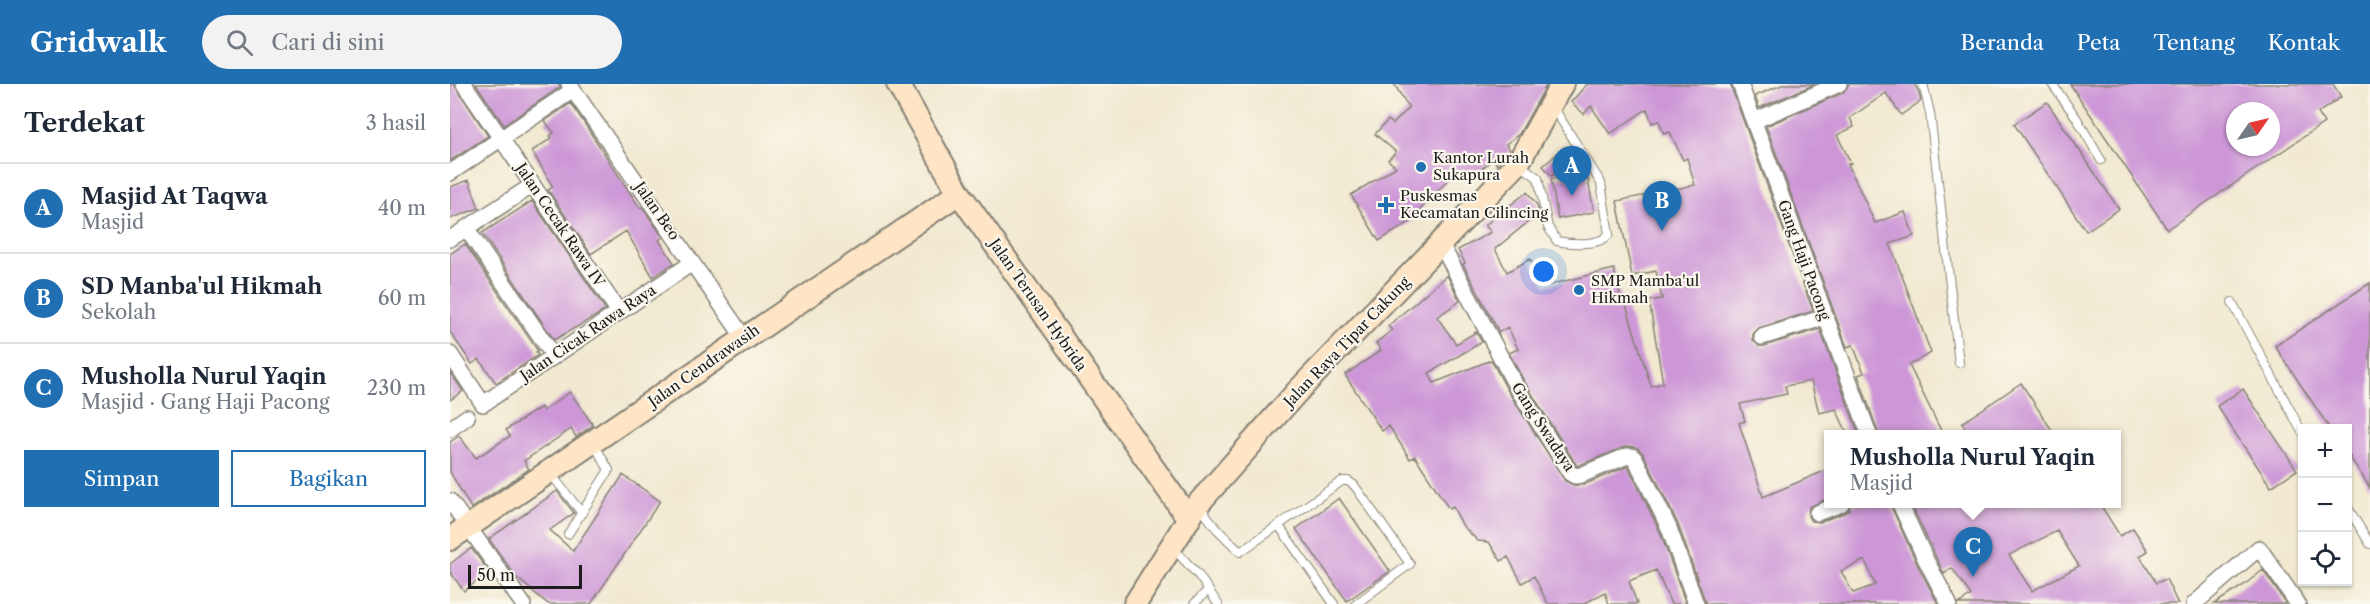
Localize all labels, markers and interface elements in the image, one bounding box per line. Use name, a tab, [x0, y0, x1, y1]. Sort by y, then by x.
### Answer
search box	[202, 15, 622, 69]
text: Gridwalk	[30, 25, 166, 59]
icon: search	[223, 26, 256, 59]
text: Cari di sini	[271, 29, 384, 56]
text: Beranda	[1961, 30, 2044, 55]
text: Peta	[2077, 30, 2120, 55]
text: Tentang	[2153, 30, 2235, 55]
text: Kontak	[2268, 30, 2340, 55]
north arrow	[2226, 102, 2280, 156]
text: Terdekat	[24, 107, 145, 139]
text: 3 hasil	[366, 111, 426, 135]
pin: A	[1552, 147, 1592, 196]
place label: Kantor Lurah Sukapura	[1433, 148, 1530, 184]
street label: Jalan Cecak Rawa IV	[511, 157, 610, 291]
marker: Kantor Lurah Sukapura	[1414, 160, 1428, 174]
street label: Jalan Beo	[629, 176, 684, 244]
pin: B	[1642, 182, 1682, 231]
text: Masjid At Taqwa	[81, 183, 268, 210]
place label: Puskesmas Kecamatan Cilincing	[1400, 186, 1548, 222]
text: A	[36, 196, 51, 220]
text: 40 m	[378, 196, 426, 220]
marker: Puskesmas Kecamatan Cilincing	[1377, 196, 1395, 214]
street label: Gang Haji Pacong	[1774, 197, 1835, 323]
text: Masjid	[81, 210, 144, 234]
street label: Jalan Terusan Hybrida	[984, 233, 1091, 375]
your location	[1529, 257, 1558, 286]
place label: SMP Mamba'ul Hikmah	[1591, 271, 1700, 307]
street label: Jalan Raya Tipar Cakung	[1278, 272, 1414, 412]
text: SD Manba'ul Hikmah	[81, 273, 322, 300]
street label: Jalan Cicak Rawa Raya	[515, 280, 659, 386]
marker: SMP Mamba'ul Hikmah	[1572, 283, 1586, 297]
text: B	[36, 286, 51, 310]
text: 60 m	[378, 286, 426, 310]
text: Sekolah	[81, 300, 156, 324]
street label: Jalan Cendrawasih	[643, 320, 763, 412]
text: Musholla Nurul Yaqin	[81, 363, 327, 390]
text: C	[35, 376, 52, 400]
text: 230 m	[367, 376, 426, 400]
street label: Gang Swadaya	[1508, 379, 1579, 475]
text: Masjid · Gang Haji Pacong	[81, 390, 330, 414]
map controls	[2298, 424, 2352, 586]
button: +	[2298, 424, 2352, 478]
popup	[1824, 430, 2121, 508]
text: Musholla Nurul Yaqin	[1850, 444, 2095, 471]
button: Simpan	[24, 450, 219, 507]
button: Bagikan	[231, 450, 426, 507]
text: Masjid	[1850, 471, 1913, 495]
button: −	[2298, 478, 2352, 532]
pin: C	[1954, 528, 1993, 577]
button: locate	[2298, 532, 2352, 586]
scale bar	[468, 562, 582, 590]
text: 50 m	[477, 565, 515, 585]

